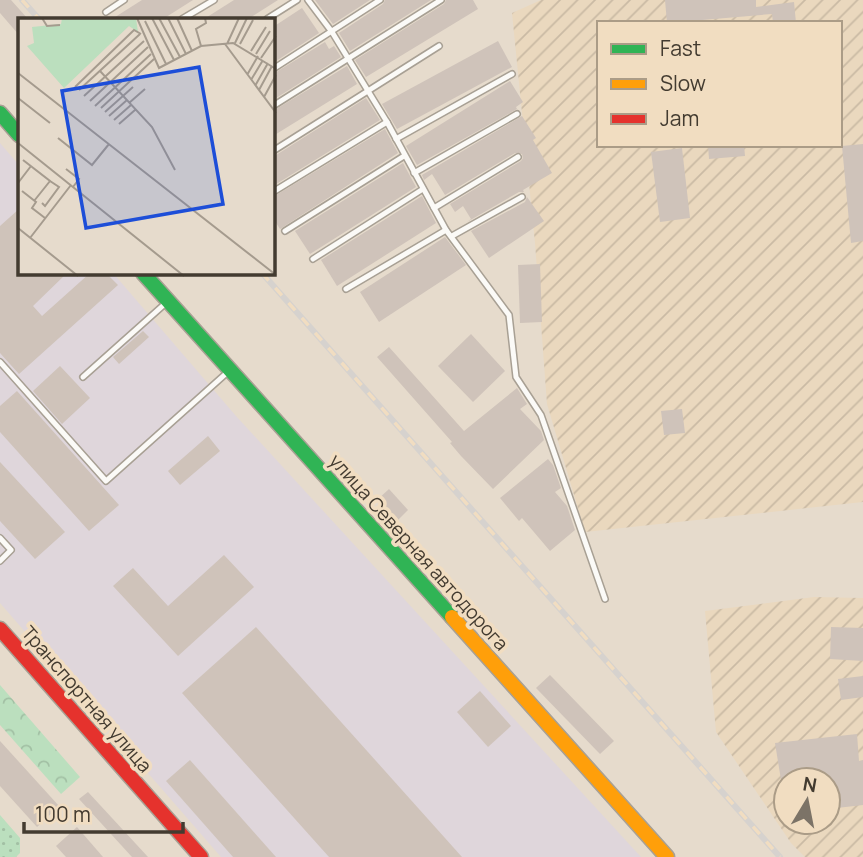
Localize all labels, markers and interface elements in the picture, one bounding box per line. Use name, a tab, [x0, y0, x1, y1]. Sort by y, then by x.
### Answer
inset map	[18, 18, 275, 275]
legend	[597, 21, 842, 147]
text: Fast	[660, 34, 701, 62]
text: Slow	[660, 69, 706, 97]
text: Jam	[660, 104, 699, 132]
street label: улица Северная автодорога	[324, 448, 514, 656]
street label: Транспортная улица	[16, 620, 158, 778]
north arrow	[772, 766, 842, 836]
text: N	[801, 770, 819, 798]
scale bar	[24, 790, 184, 834]
text: 100 m	[35, 800, 91, 828]

